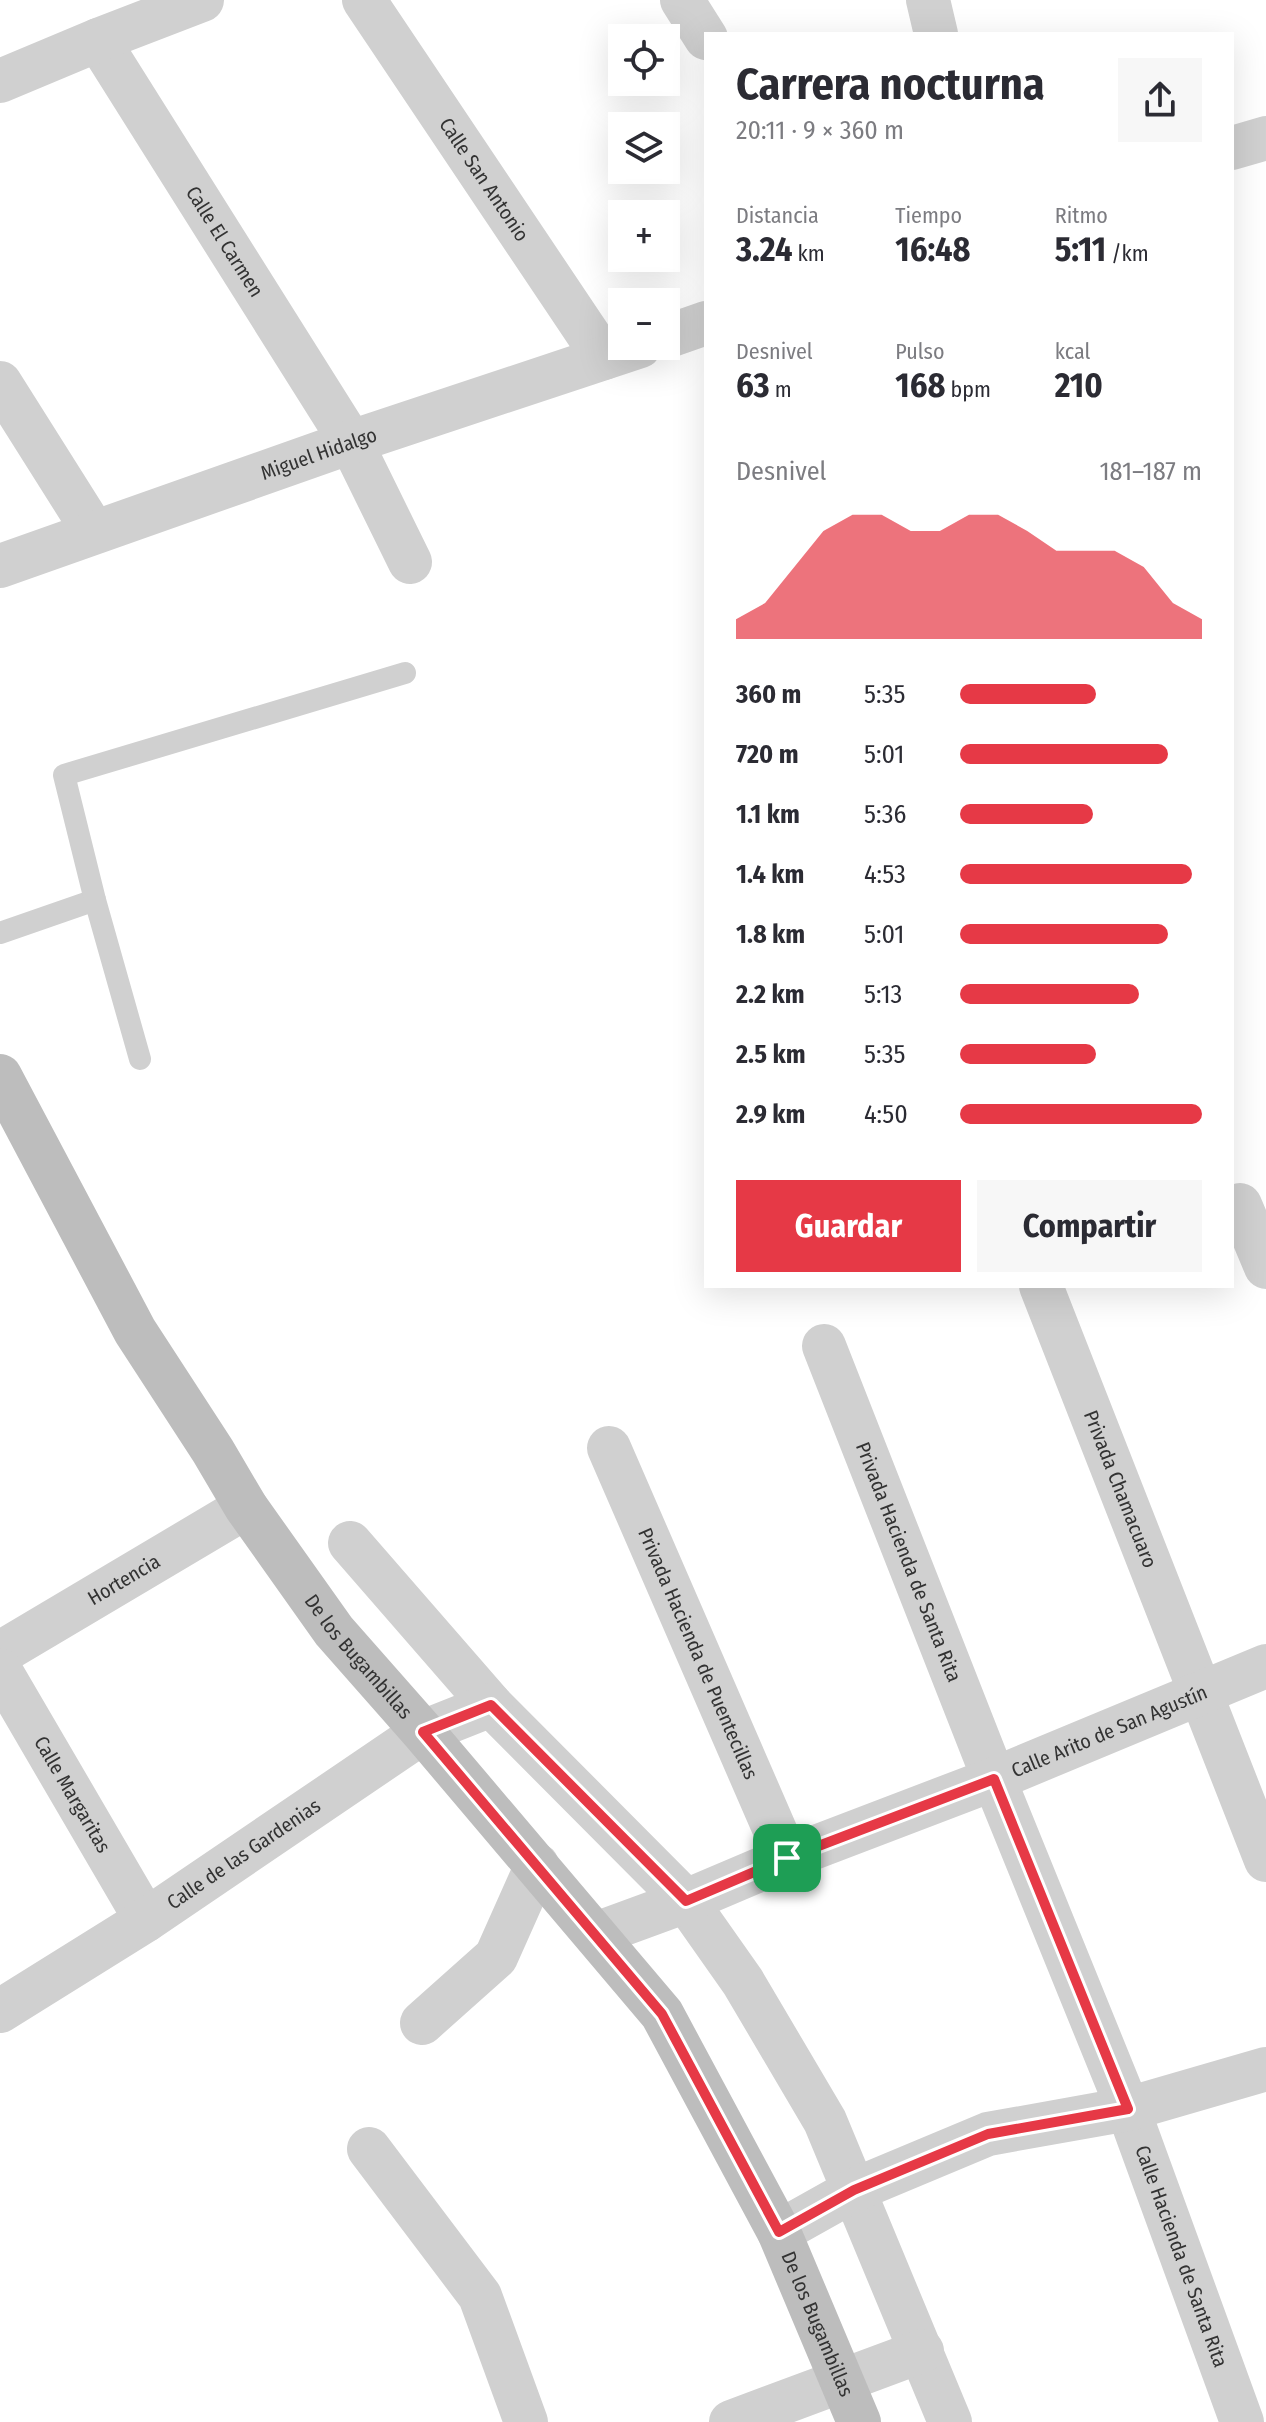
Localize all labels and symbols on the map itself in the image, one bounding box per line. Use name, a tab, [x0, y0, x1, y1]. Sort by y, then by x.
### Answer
street label: Calle San Antonio	[434, 113, 534, 246]
street label: Calle El Carmen	[181, 182, 269, 301]
street label: Miguel Hidalgo	[258, 422, 380, 485]
street label: Privada Chamacuaro	[1079, 1407, 1162, 1571]
street label: Privada Hacienda de Santa Rita	[851, 1439, 967, 1685]
street label: Privada Hacienda de Puentecillas	[633, 1524, 763, 1783]
street label: Hortencia	[83, 1549, 164, 1610]
street label: De los Bugambillas	[300, 1590, 418, 1724]
street label: Calle Arito de San Agustín	[1008, 1680, 1211, 1782]
street label: Calle Margaritas	[29, 1732, 116, 1857]
street label: Calle de las Gardenias	[162, 1793, 325, 1914]
pin	[753, 1824, 821, 1892]
street label: Calle Hacienda de Santa Rita	[1130, 2142, 1233, 2371]
street label: De los Bugambillas	[776, 2248, 859, 2400]

